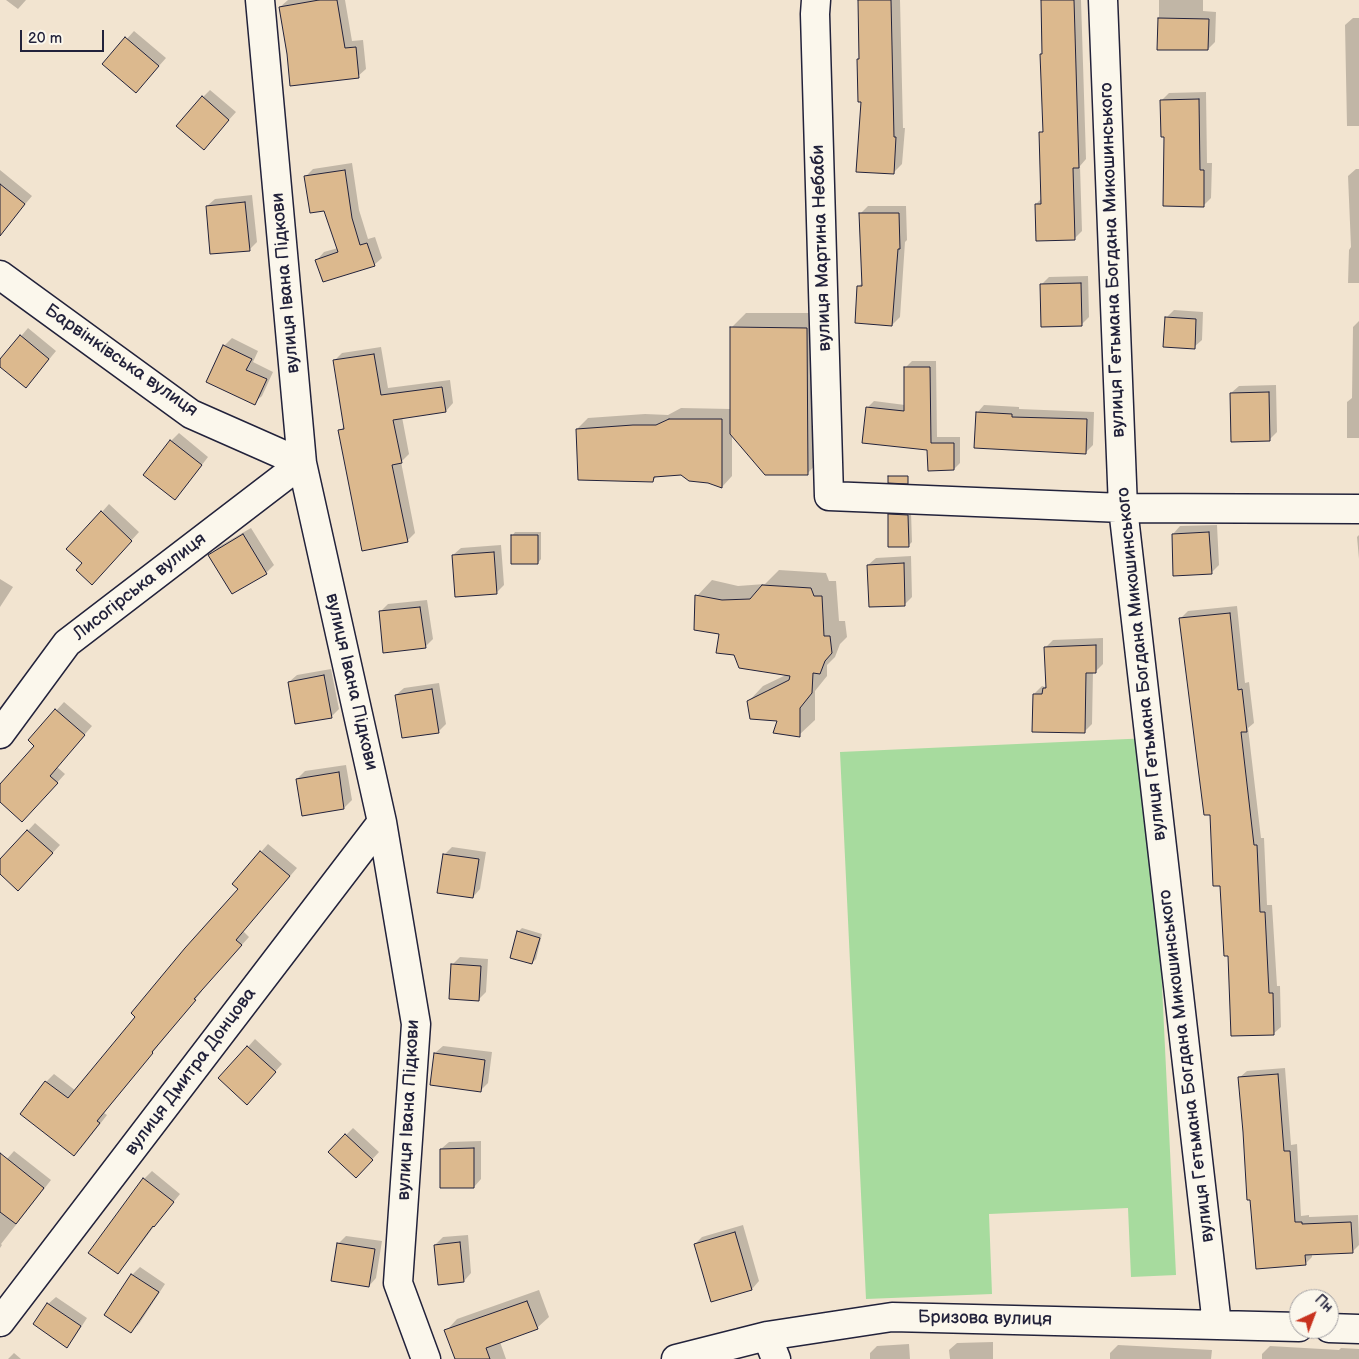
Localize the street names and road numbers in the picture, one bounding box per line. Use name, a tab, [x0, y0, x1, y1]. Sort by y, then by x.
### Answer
street label: вулиця Гетьмана Богдана Микошинського	[1096, 82, 1130, 438]
street label: вулиця Мартина Небаби	[808, 144, 836, 352]
street label: вулиця Івана Підкови	[267, 192, 305, 374]
street label: Барвінківська вулиця	[40, 300, 202, 422]
street label: вулиця Гетьмана Богдана Микошинського	[1113, 486, 1171, 842]
street label: Лисогірська вулиця	[69, 528, 211, 646]
street label: вулиця Івана Підкови	[320, 591, 382, 773]
street label: вулиця Гетьмана Богдана Микошинського	[1155, 888, 1219, 1244]
street label: вулиця Дмитра Донцова	[121, 984, 261, 1160]
street label: вулиця Івана Підкови	[393, 1019, 425, 1201]
street label: Бризова вулиця	[918, 1307, 1052, 1331]

